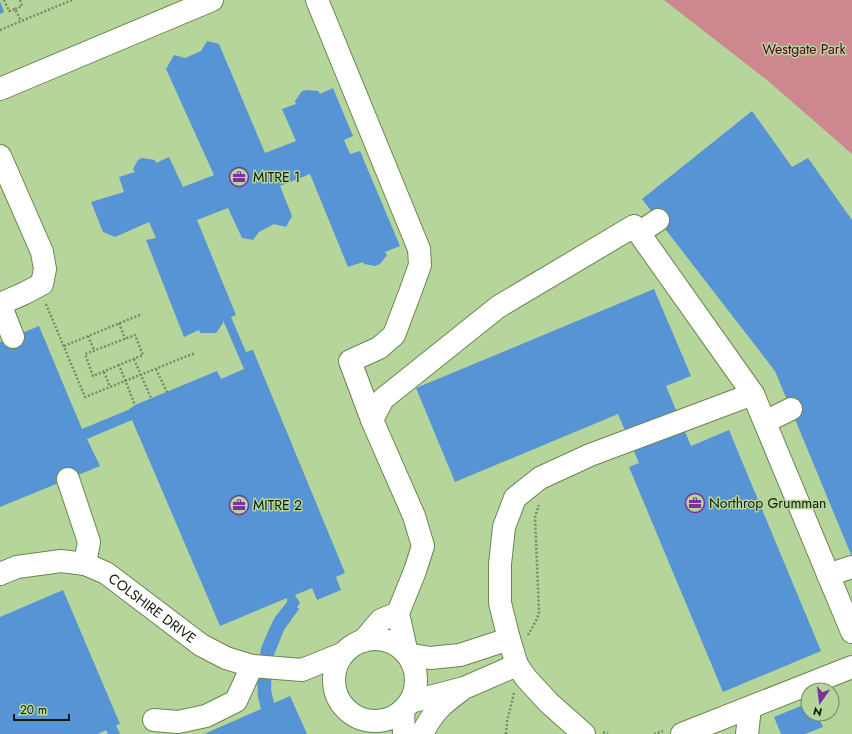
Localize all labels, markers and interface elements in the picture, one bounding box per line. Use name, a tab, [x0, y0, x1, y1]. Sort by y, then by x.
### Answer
park label: Westgate Park	[762, 39, 847, 59]
office icon: MITRE 1	[228, 166, 250, 188]
place label: MITRE 1	[253, 167, 300, 187]
office icon: Northrop Grumman	[684, 492, 706, 514]
place label: Northrop Grumman	[709, 493, 826, 513]
office icon: MITRE 2	[228, 494, 250, 516]
place label: MITRE 2	[253, 495, 302, 515]
street label: COLSHIRE DRIVE	[104, 568, 200, 648]
north arrow	[800, 682, 840, 722]
scale bar	[14, 696, 69, 722]
text: 20 m	[20, 701, 47, 719]
text: N	[811, 703, 824, 721]

